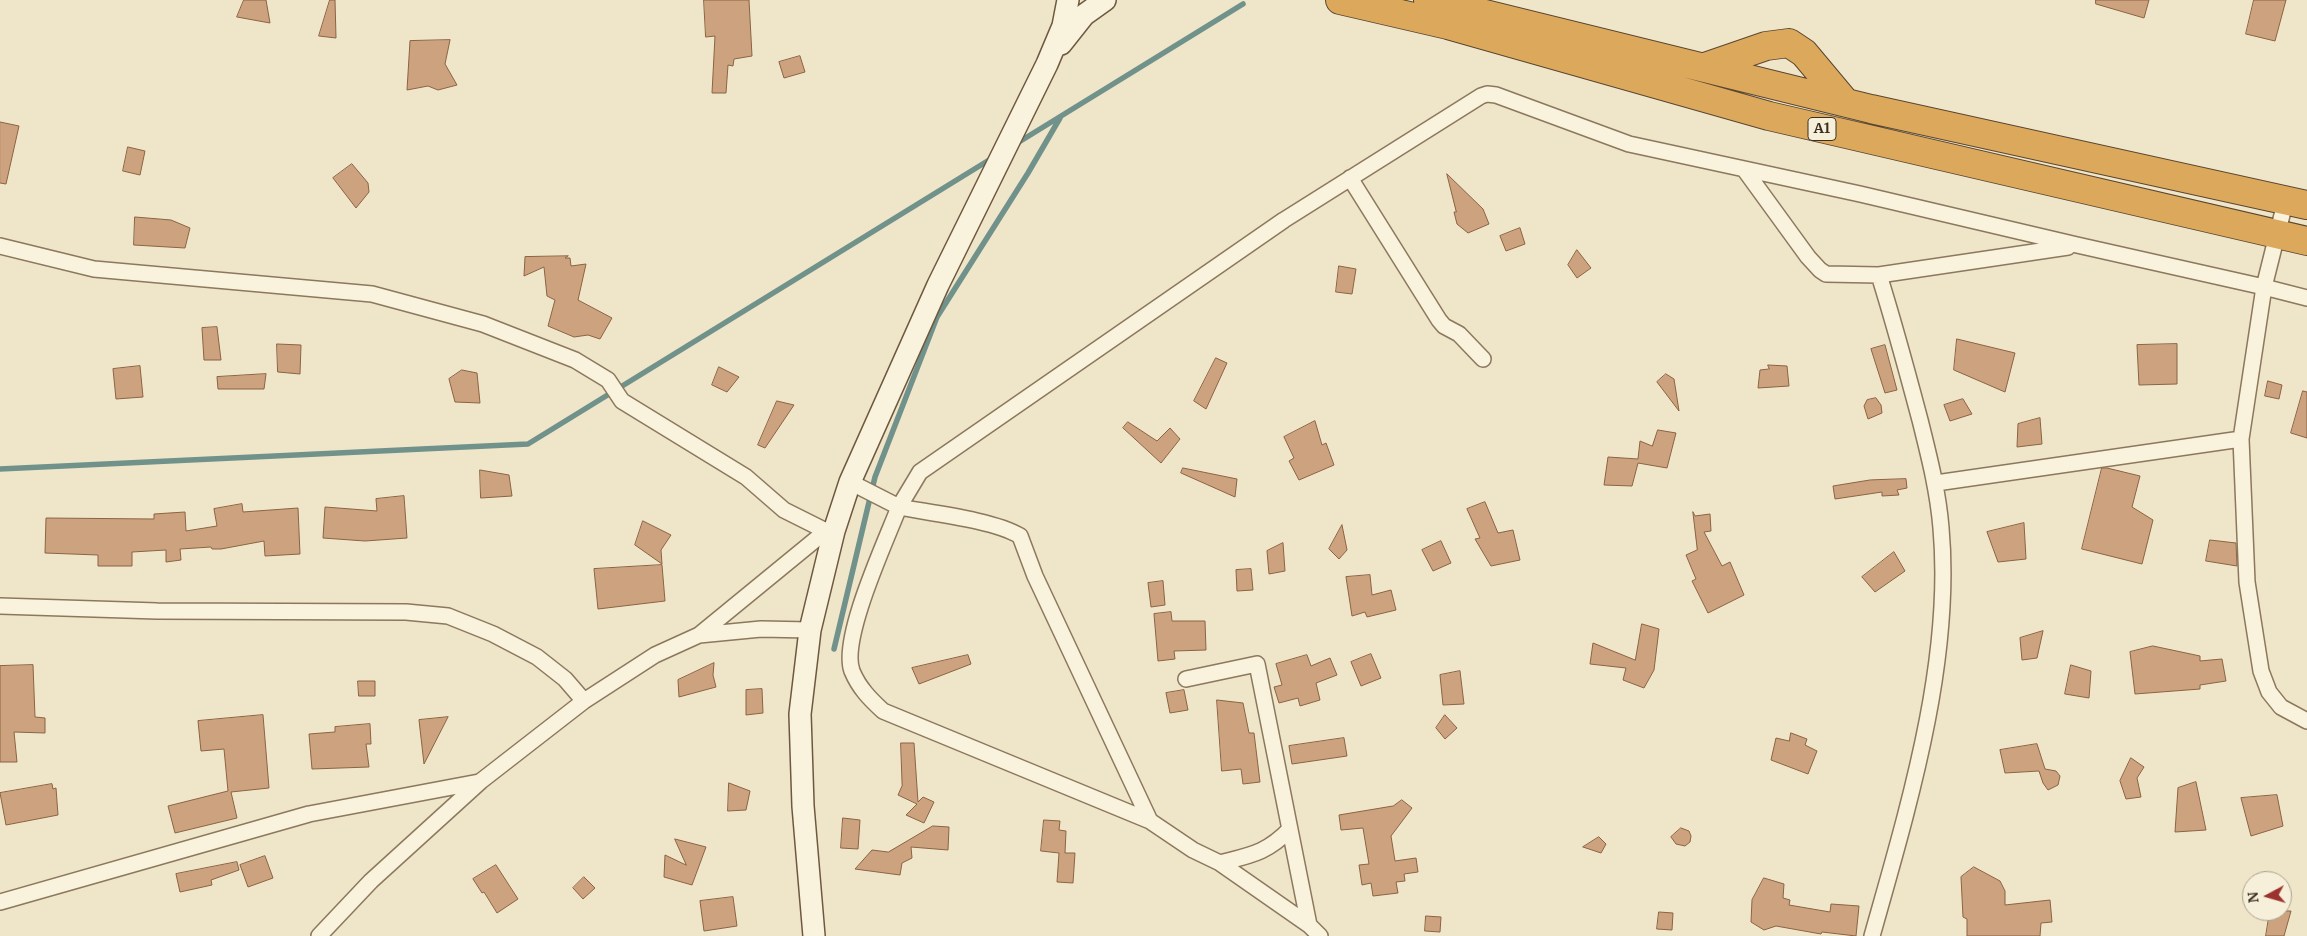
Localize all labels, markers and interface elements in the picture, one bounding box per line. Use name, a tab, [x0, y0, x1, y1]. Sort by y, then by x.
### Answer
road number: A1	[1808, 118, 1836, 140]
north arrow	[2242, 871, 2292, 921]
text: N	[2244, 891, 2263, 904]

